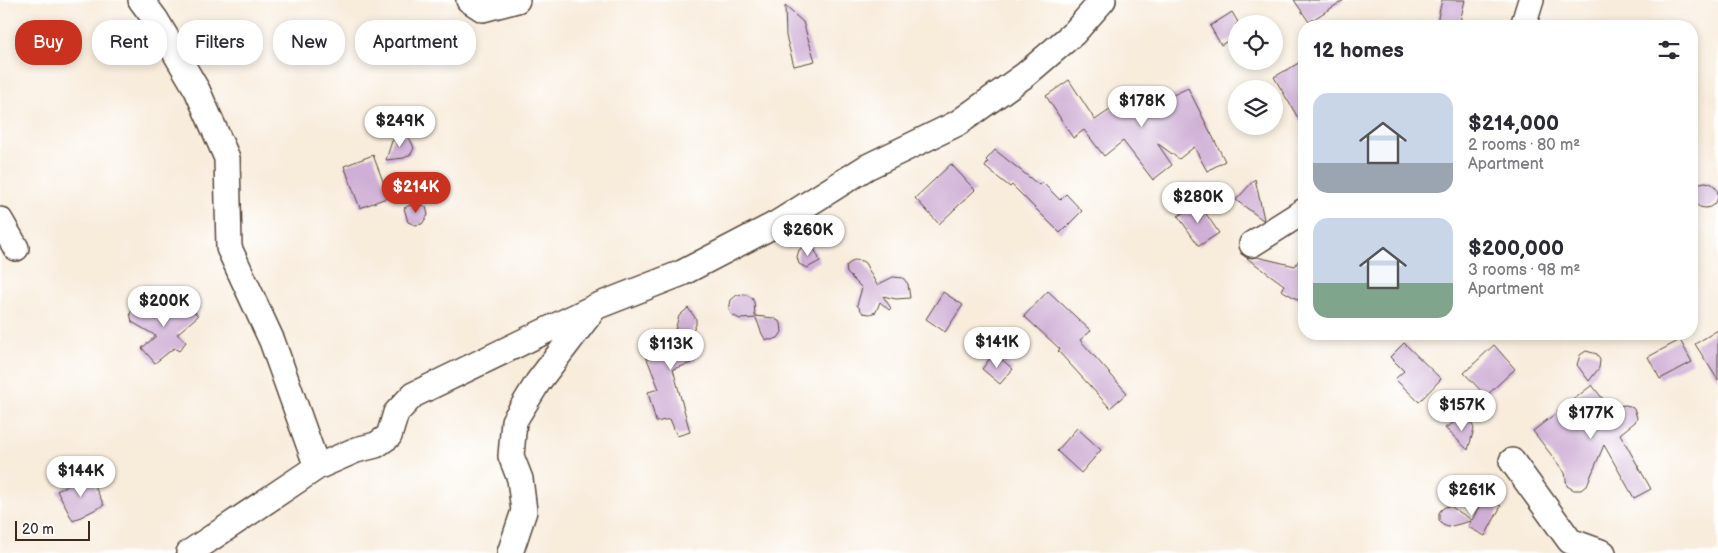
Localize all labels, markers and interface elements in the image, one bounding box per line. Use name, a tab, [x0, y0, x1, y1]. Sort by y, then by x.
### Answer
map controls	[1228, 15, 1283, 135]
button: locate	[1228, 15, 1283, 70]
chip: Buy	[15, 20, 82, 65]
chip: Rent	[92, 20, 167, 65]
chip: Filters	[177, 20, 263, 65]
chip: New	[273, 20, 345, 65]
chip: Apartment	[355, 20, 476, 65]
icon: filters	[1655, 36, 1683, 64]
text: 12 homes	[1313, 38, 1404, 63]
button: layers	[1228, 80, 1283, 135]
pin: $178K	[1107, 86, 1177, 128]
text: $178K	[1119, 92, 1165, 111]
pin: $249K	[365, 106, 435, 148]
text: $214,000	[1468, 111, 1559, 136]
text: $249K	[375, 112, 425, 131]
icon: home	[1353, 113, 1413, 173]
text: 2 rooms · 80 m²	[1468, 136, 1580, 155]
text: Apartment	[1468, 155, 1544, 174]
pin: $214K	[381, 172, 451, 214]
text: $214K	[393, 178, 439, 197]
pin: $280K	[1163, 182, 1233, 224]
text: $280K	[1173, 188, 1223, 207]
pin: $260K	[773, 214, 843, 257]
text: $260K	[783, 221, 833, 240]
text: $200,000	[1468, 236, 1564, 261]
icon: home	[1353, 238, 1413, 298]
text: 3 rooms · 98 m²	[1468, 261, 1580, 280]
text: Apartment	[1468, 280, 1544, 299]
pin: $200K	[129, 286, 199, 328]
text: $200K	[139, 292, 189, 311]
pin: $141K	[962, 326, 1032, 369]
pin: $113K	[636, 328, 706, 371]
text: $141K	[975, 333, 1019, 352]
text: $113K	[649, 335, 693, 354]
pin: $157K	[1427, 390, 1497, 432]
text: $157K	[1439, 396, 1485, 415]
pin: $177K	[1556, 398, 1626, 440]
text: $177K	[1568, 404, 1614, 423]
pin: $144K	[46, 456, 116, 498]
text: $144K	[57, 462, 105, 481]
pin: $261K	[1437, 474, 1507, 517]
text: $261K	[1448, 481, 1496, 500]
scale bar	[15, 518, 90, 541]
text: 20 m	[22, 521, 54, 538]

